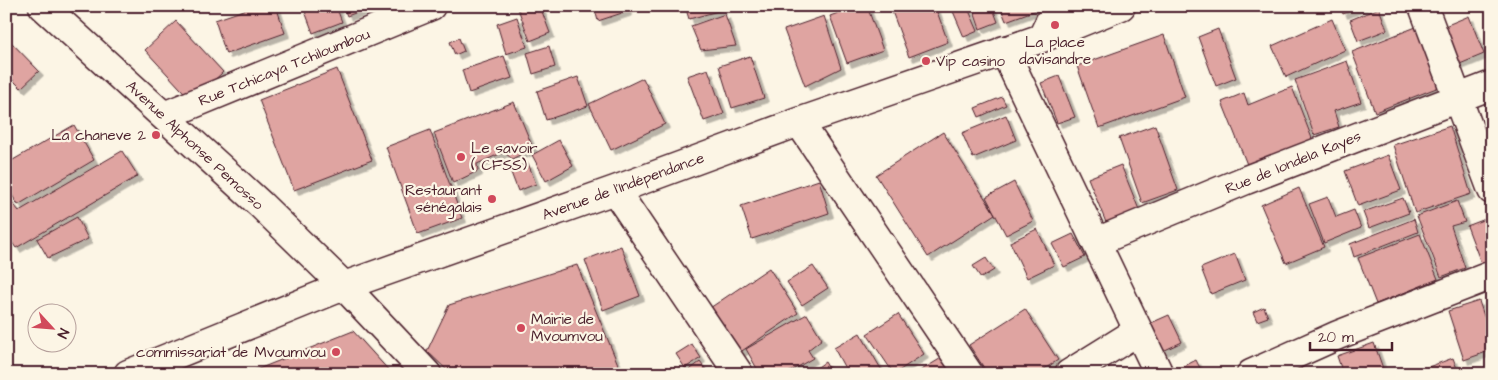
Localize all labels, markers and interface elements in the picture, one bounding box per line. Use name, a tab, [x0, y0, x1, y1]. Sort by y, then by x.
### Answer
marker: La place davisandre	[1049, 19, 1061, 31]
street label: Rue Tchicaya Tchiloumbou	[195, 23, 374, 112]
place label: La place davisandre	[1019, 32, 1091, 70]
place label: Vip casino	[936, 51, 1005, 72]
marker: Vip casino	[920, 55, 932, 67]
street label: Avenue Alphonse Pemosso	[121, 76, 269, 215]
place label: La chaneve 2	[51, 125, 146, 146]
street label: Rue de londela Kayes	[1222, 125, 1365, 200]
marker: La chaneve 2	[150, 129, 162, 141]
place label: Le savoir ( CFSS)	[471, 138, 537, 176]
street label: Avenue de l'Indépendance	[539, 147, 707, 226]
marker: Le savoir ( CFSS)	[455, 151, 467, 163]
place label: Restaurant sénégalais	[405, 180, 482, 219]
marker: Restaurant sénégalais	[486, 193, 498, 205]
north arrow	[28, 302, 78, 352]
place label: Mairie de Mvoumvou	[531, 309, 603, 347]
scale bar	[1310, 320, 1393, 352]
marker: Mairie de Mvoumvou	[515, 322, 527, 334]
text: N	[52, 325, 74, 342]
text: 20 m	[1318, 327, 1354, 348]
place label: commissariat de Mvoumvou	[136, 342, 326, 363]
marker: commissariat de Mvoumvou	[330, 346, 342, 358]

